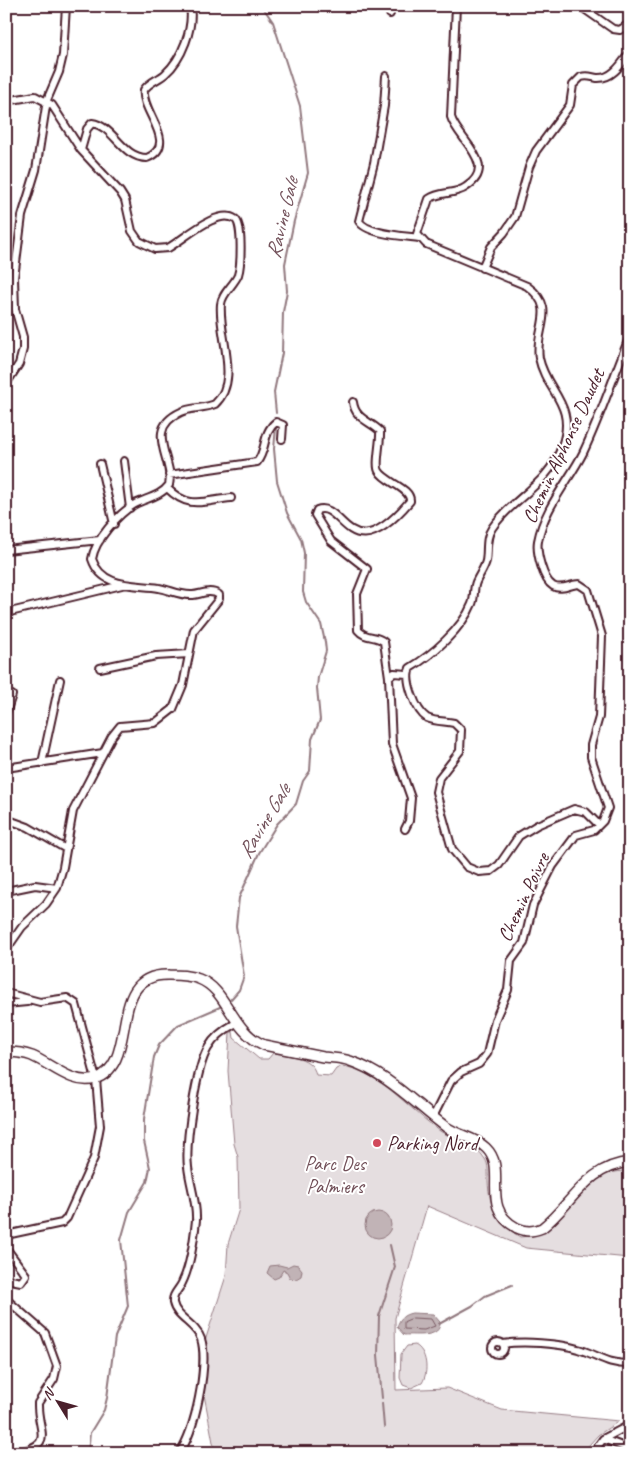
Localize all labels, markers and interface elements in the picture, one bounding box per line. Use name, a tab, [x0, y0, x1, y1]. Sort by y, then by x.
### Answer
water label: Ravine Gale	[260, 172, 305, 261]
street label: Chemin Alphonse Daudet	[517, 363, 611, 527]
water label: Ravine Gale	[232, 777, 298, 863]
street label: Chemin Poivre	[492, 848, 555, 946]
place label: Parking Nord	[387, 1131, 481, 1156]
marker: Parking Nord	[371, 1137, 383, 1149]
park label: Parc Des Palmiers	[304, 1151, 368, 1199]
north arrow	[32, 1376, 82, 1426]
text: N	[39, 1384, 59, 1403]

